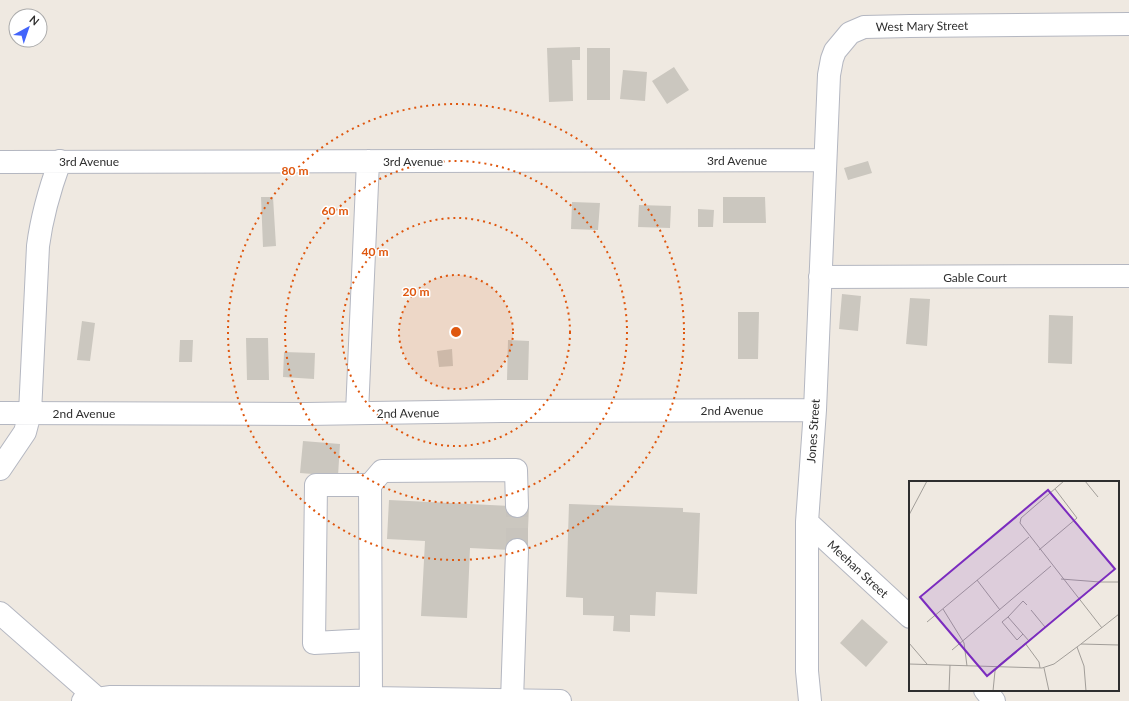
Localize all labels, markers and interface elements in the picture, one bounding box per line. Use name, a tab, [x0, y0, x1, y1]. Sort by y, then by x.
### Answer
north arrow	[8, 8, 48, 48]
text: N	[27, 12, 42, 28]
street label: West Mary Street	[876, 18, 969, 34]
street label: 3rd Avenue	[707, 153, 767, 168]
street label: 3rd Avenue	[59, 154, 119, 169]
street label: 3rd Avenue	[383, 154, 443, 169]
text: 80 m	[282, 163, 308, 178]
text: 60 m	[322, 203, 348, 218]
text: 40 m	[362, 244, 388, 259]
street label: Gable Court	[943, 270, 1008, 285]
text: 20 m	[403, 284, 429, 299]
centre of rings	[449, 325, 463, 339]
street label: Jones Street	[803, 398, 823, 464]
street label: 2nd Avenue	[701, 403, 763, 418]
street label: 2nd Avenue	[376, 405, 440, 421]
street label: 2nd Avenue	[53, 406, 115, 421]
inset map	[909, 481, 1119, 691]
street label: Meehan Street	[824, 537, 892, 601]

